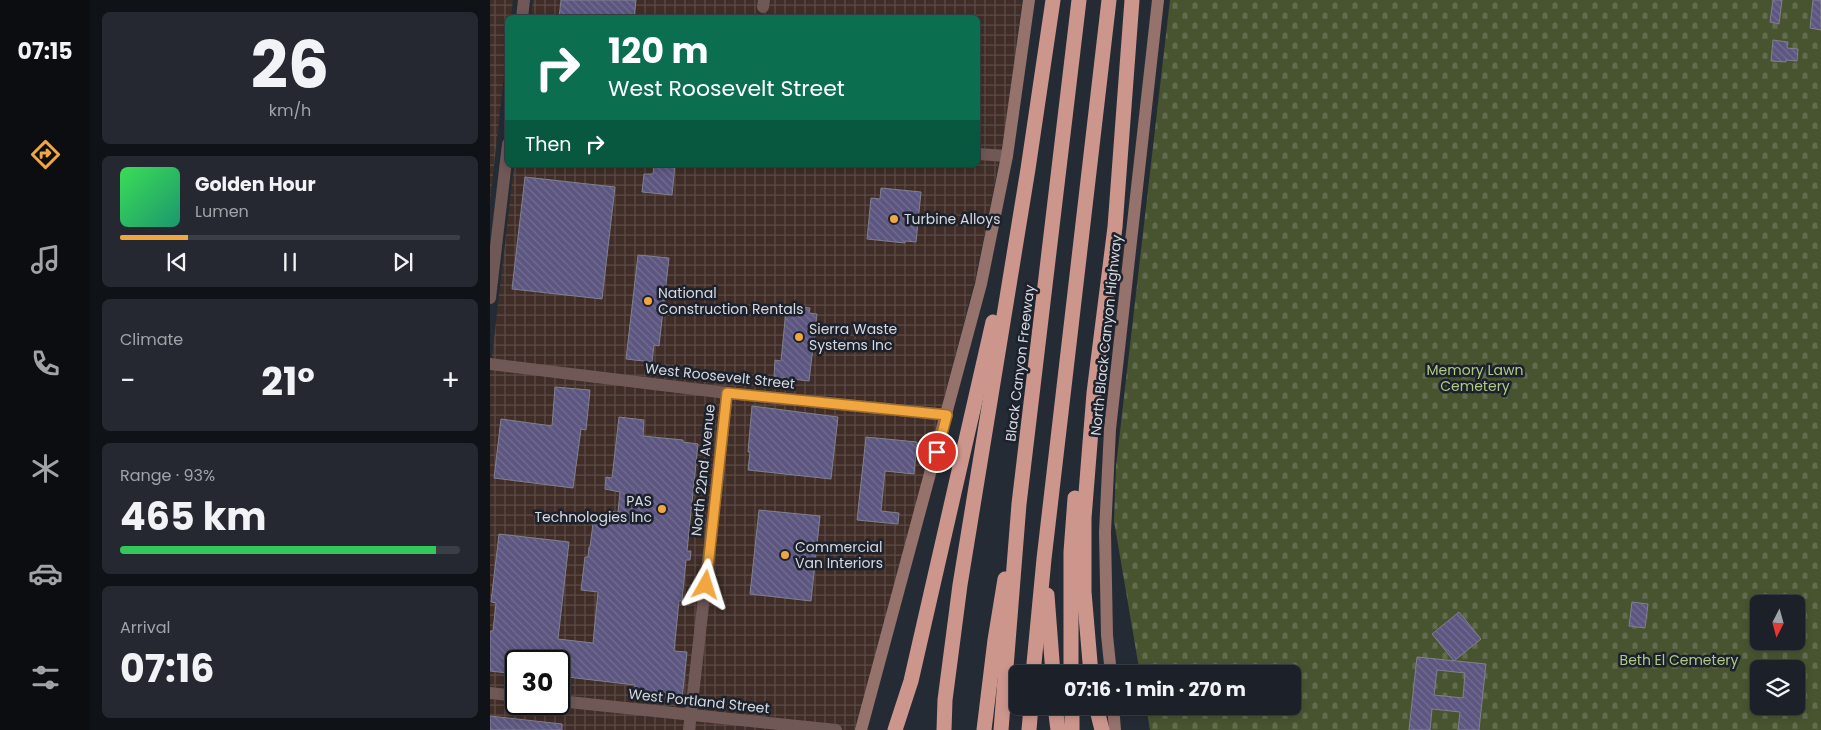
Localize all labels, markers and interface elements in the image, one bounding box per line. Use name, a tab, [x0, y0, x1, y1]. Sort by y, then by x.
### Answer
text: 26	[251, 20, 329, 111]
text: 120 m	[608, 26, 708, 75]
icon: right	[525, 35, 590, 100]
text: 07:15	[18, 36, 72, 67]
text: West Roosevelt Street	[608, 73, 845, 104]
text: km/h	[269, 99, 311, 122]
icon: right	[581, 130, 609, 158]
text: Then	[525, 131, 571, 158]
icon: directions	[28, 137, 63, 172]
text: Golden Hour	[195, 171, 316, 198]
text: Lumen	[195, 200, 249, 223]
place label: Turbine Alloys	[904, 209, 1001, 229]
marker: Turbine Alloys	[888, 213, 900, 225]
street label: North Black Canyon Highway	[1086, 233, 1127, 436]
icon: music	[28, 242, 63, 277]
icon: previous	[163, 248, 191, 276]
icon: pause	[276, 248, 304, 276]
icon: next	[389, 248, 417, 276]
place label: National Construction Rentals	[658, 283, 803, 319]
street label: Black Canyon Freeway	[1000, 283, 1040, 443]
marker: National Construction Rentals	[642, 295, 654, 307]
place label: Sierra Waste Systems Inc	[809, 319, 898, 355]
text: Climate	[120, 328, 183, 351]
marker: Sierra Waste Systems Inc	[793, 331, 805, 343]
icon: phone	[28, 346, 63, 381]
text: 21°	[261, 355, 315, 408]
street label: West Roosevelt Street	[644, 358, 796, 394]
park label: Memory Lawn Cemetery	[1427, 360, 1523, 396]
text: −	[120, 361, 135, 400]
text: +	[441, 361, 460, 400]
street label: North 22nd Avenue	[686, 403, 720, 537]
pin	[916, 431, 958, 473]
icon: arrive	[923, 438, 951, 466]
icon: climate	[28, 451, 63, 486]
text: Range · 93%	[120, 464, 215, 487]
text: 465 km	[120, 490, 266, 543]
place label: PAS Technologies Inc	[534, 491, 652, 527]
marker: PAS Technologies Inc	[656, 503, 668, 515]
place label: Commercial Van Interiors	[795, 537, 883, 573]
marker: Commercial Van Interiors	[779, 549, 791, 561]
icon: car	[28, 556, 63, 591]
position arrow	[679, 558, 731, 610]
north arrow	[1750, 595, 1805, 650]
map controls	[1750, 595, 1805, 715]
text: Arrival	[120, 616, 170, 639]
text: 07:16	[120, 642, 214, 695]
speed limit sign: 30	[505, 650, 570, 715]
park label: Beth El Cemetery	[1620, 650, 1739, 670]
icon: filters	[28, 660, 63, 695]
button: layers	[1750, 660, 1805, 715]
text: 07:16 · 1 min · 270 m	[1064, 676, 1246, 703]
street label: West Portland Street	[627, 684, 771, 718]

